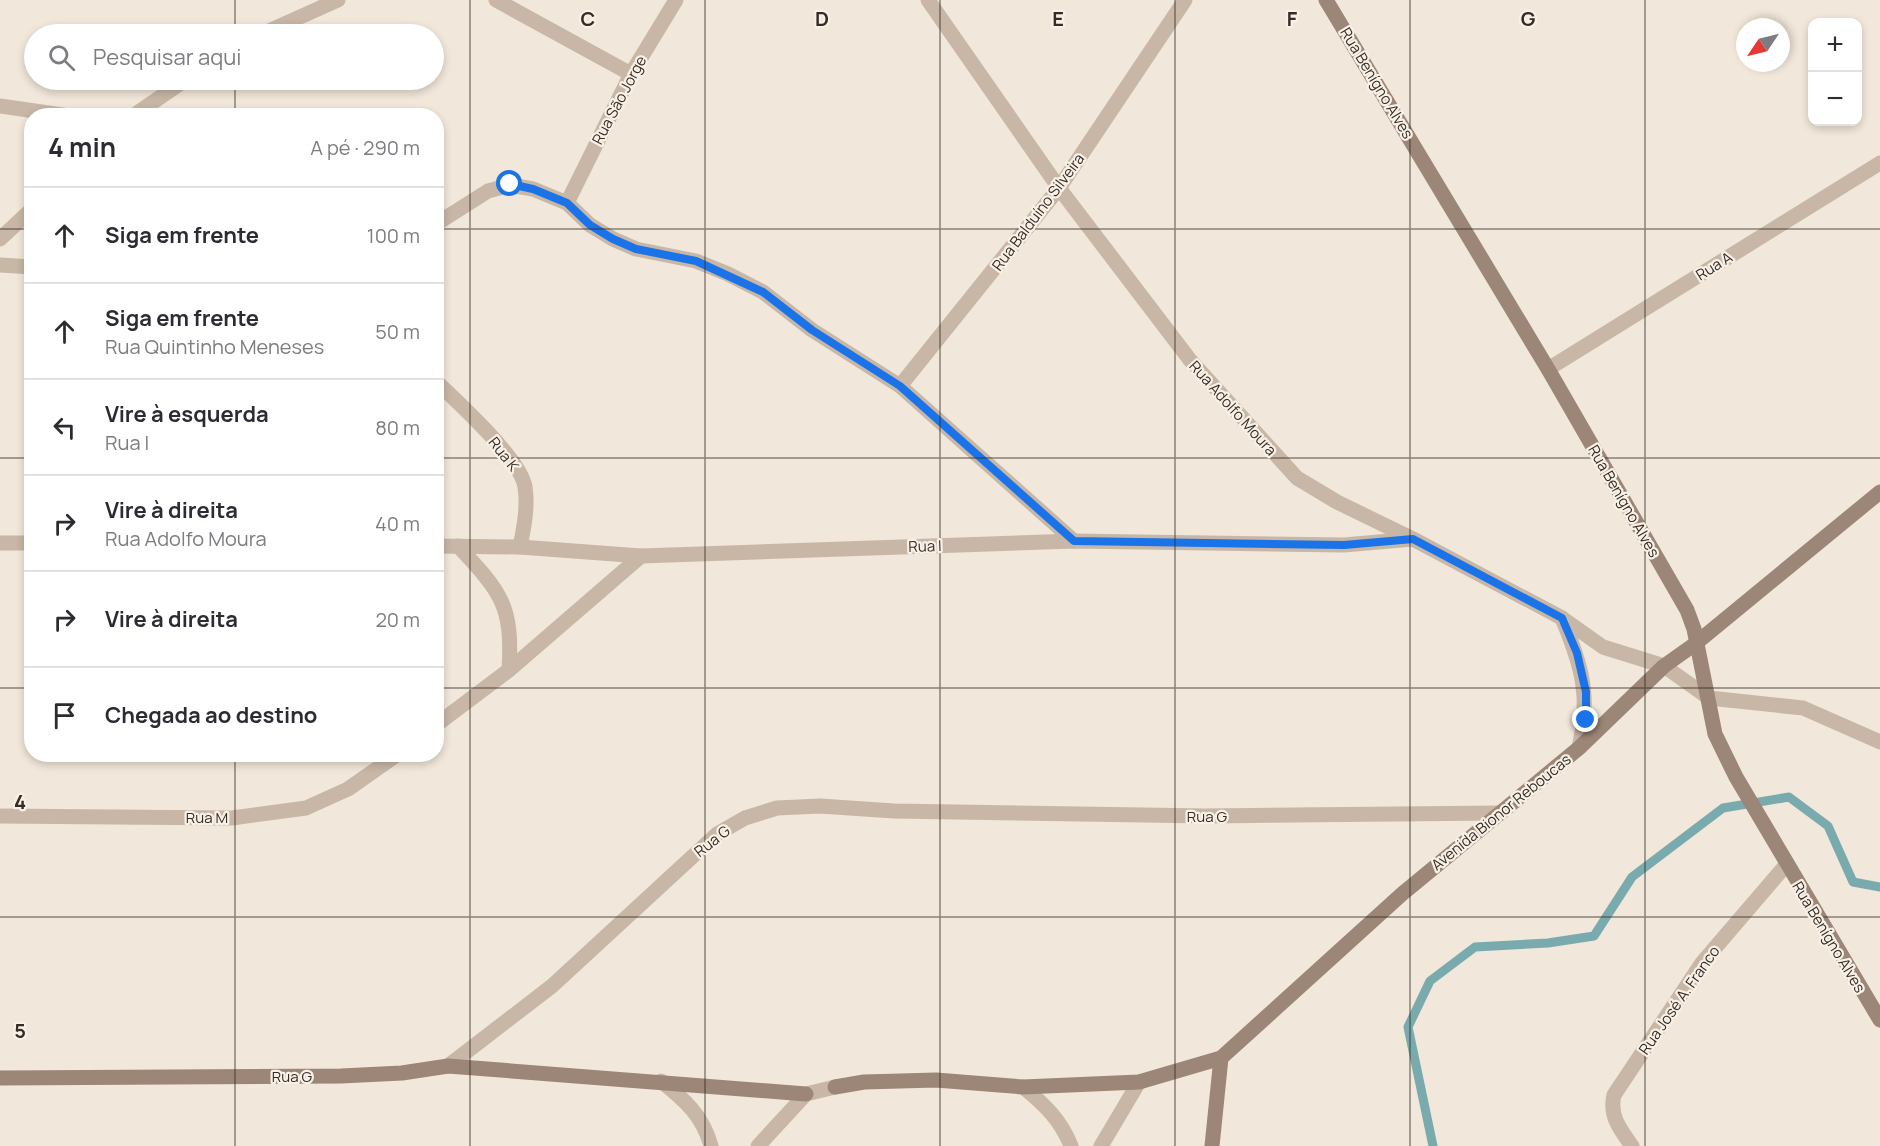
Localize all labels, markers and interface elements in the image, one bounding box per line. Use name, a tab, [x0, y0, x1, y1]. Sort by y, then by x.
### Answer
text: C	[581, 5, 595, 32]
text: D	[815, 5, 829, 32]
text: E	[1052, 5, 1064, 32]
text: F	[1287, 5, 1298, 32]
text: G	[1521, 5, 1536, 32]
north arrow	[1736, 18, 1790, 72]
map controls	[1808, 18, 1862, 126]
button: +	[1808, 18, 1862, 72]
street label: Rua Benígno Alves	[1335, 23, 1419, 143]
search box	[24, 24, 444, 90]
icon: search	[45, 41, 78, 74]
text: Pesquisar aqui	[93, 42, 241, 72]
street label: Rua São Jorge	[587, 52, 651, 148]
button: −	[1808, 72, 1862, 126]
text: 4 min	[48, 129, 116, 165]
text: A pé · 290 m	[310, 134, 420, 161]
street label: Rua Balduíno Silveira	[987, 149, 1089, 275]
route start	[496, 170, 522, 196]
icon: ahead	[48, 219, 81, 252]
text: Siga em frente	[105, 220, 259, 250]
text: 100 m	[367, 222, 420, 249]
street label: Rua A	[1692, 246, 1737, 285]
text: Siga em frente	[105, 303, 259, 333]
icon: ahead	[48, 315, 81, 348]
text: 50 m	[375, 318, 420, 345]
text: Rua Quintinho Meneses	[105, 333, 324, 360]
street label: Rua Adolfo Moura	[1185, 356, 1281, 460]
text: Vire à esquerda	[105, 399, 269, 429]
icon: left	[48, 411, 81, 444]
text: 80 m	[375, 414, 420, 441]
text: Rua I	[105, 429, 149, 456]
street label: Rua K	[484, 432, 524, 476]
street label: Rua Benígno Alves	[1583, 441, 1665, 561]
text: Vire à direita	[105, 495, 238, 525]
icon: right	[48, 507, 81, 540]
text: 40 m	[375, 510, 420, 537]
text: Rua Adolfo Moura	[105, 525, 267, 552]
street label: Rua I	[908, 535, 942, 557]
icon: right	[48, 603, 81, 636]
text: Vire à direita	[105, 604, 238, 634]
text: 20 m	[375, 606, 420, 633]
icon: arrive	[48, 699, 81, 732]
text: Chegada ao destino	[105, 700, 317, 730]
route end	[1572, 706, 1598, 732]
street label: Avenida Bionor Reboucas	[1427, 749, 1575, 875]
text: 4	[14, 788, 26, 815]
street label: Rua G	[1187, 806, 1228, 827]
street label: Rua M	[186, 807, 228, 828]
street label: Rua G	[690, 820, 735, 862]
street label: Rua Benígno Alves	[1787, 877, 1871, 997]
street label: Rua José A. Franco	[1634, 941, 1724, 1059]
text: 5	[14, 1017, 26, 1044]
street label: Rua G	[272, 1066, 313, 1087]

